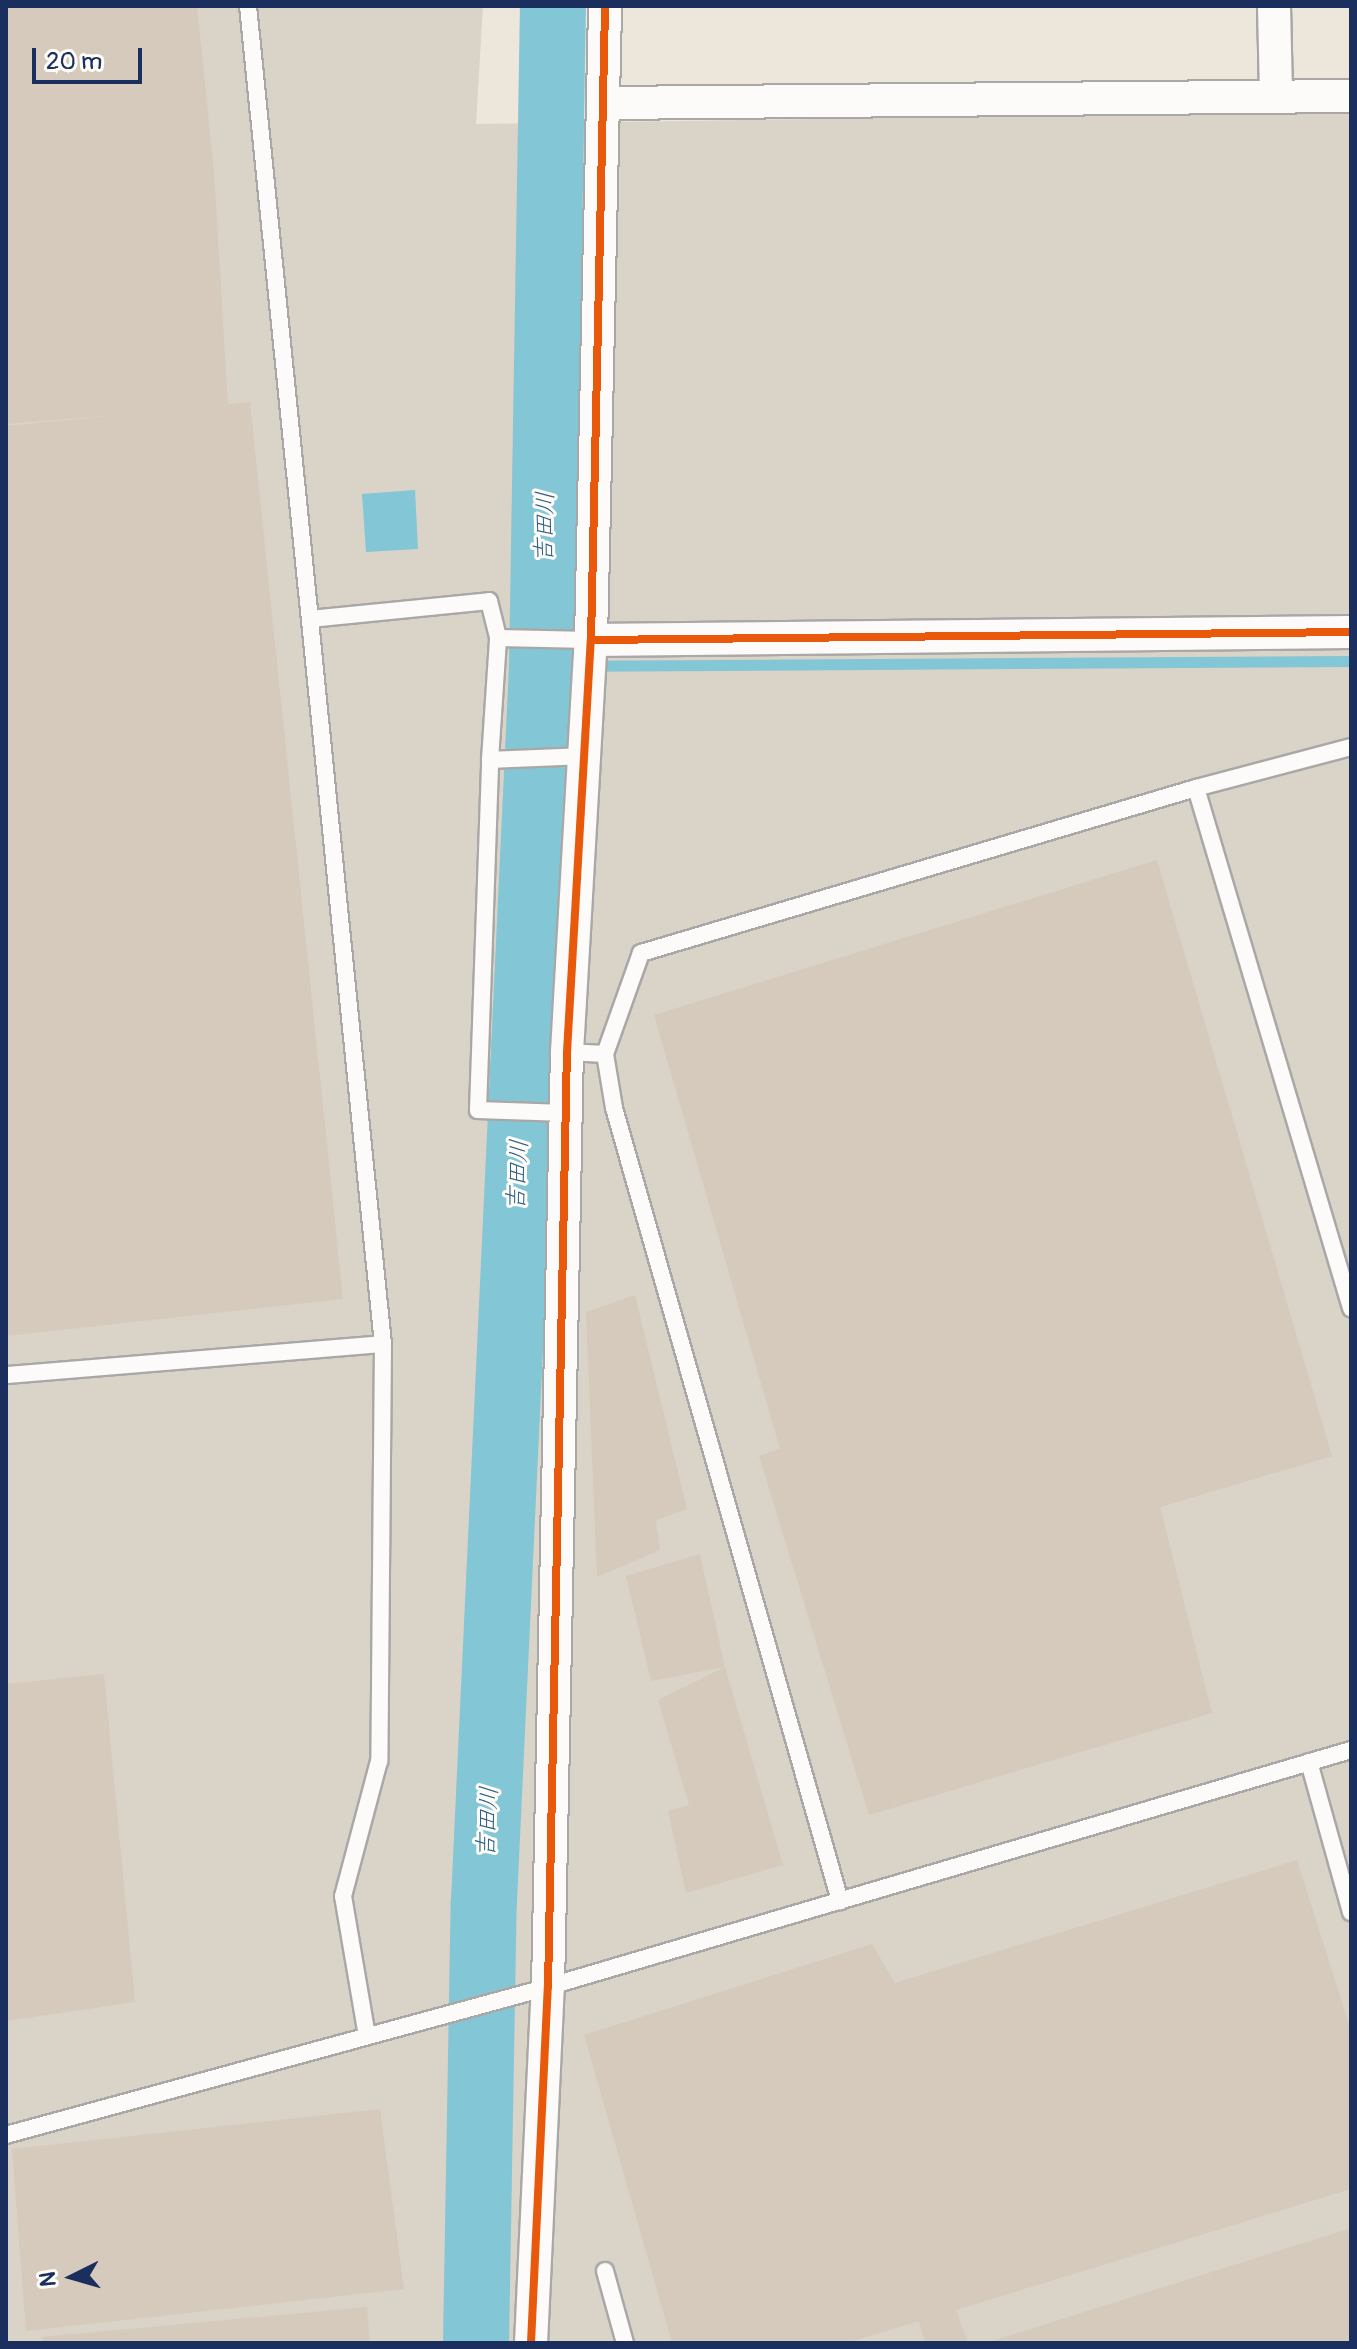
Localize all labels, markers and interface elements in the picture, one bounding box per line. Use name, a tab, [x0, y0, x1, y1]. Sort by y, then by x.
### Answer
scale bar	[36, 32, 146, 82]
text: 20 m	[46, 47, 102, 76]
water label: 吉田川	[530, 491, 560, 563]
water label: 吉田川	[502, 1138, 534, 1212]
water label: 吉田川	[472, 1785, 504, 1859]
north arrow	[32, 2237, 112, 2317]
text: N	[33, 2270, 63, 2288]

